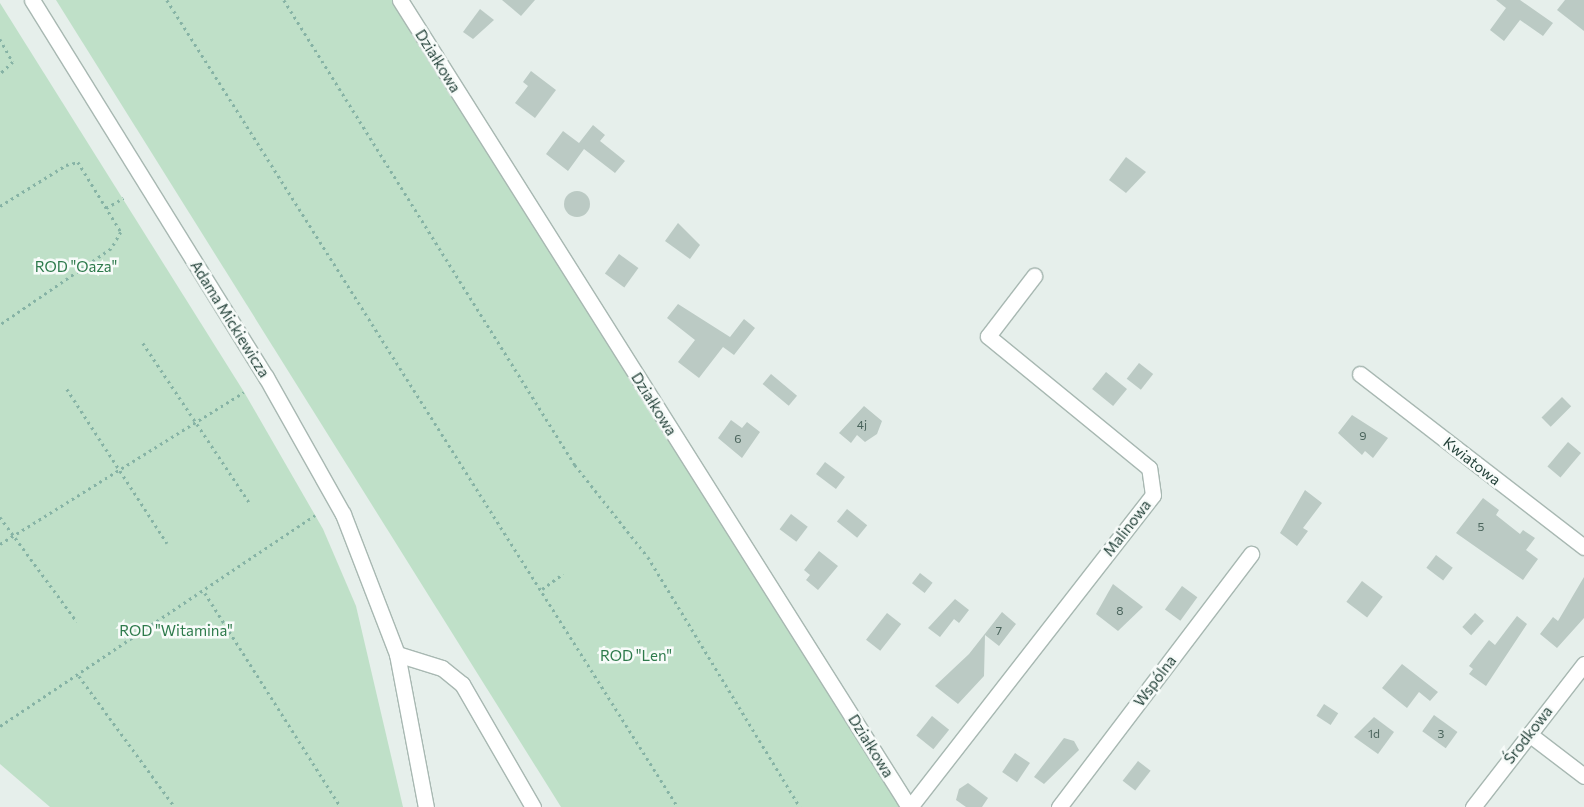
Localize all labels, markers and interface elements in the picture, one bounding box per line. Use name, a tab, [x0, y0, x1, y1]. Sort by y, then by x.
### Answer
street label: Działkowa	[412, 26, 464, 96]
street label: Adama Mickiewicza	[187, 257, 273, 381]
park label: ROD "Oaza"	[35, 258, 117, 276]
street label: Działkowa	[628, 369, 680, 439]
house number: 4j	[857, 418, 867, 432]
house number: 9	[1359, 429, 1367, 443]
house number: 6	[734, 432, 742, 446]
street label: Kwiatowa	[1440, 433, 1504, 489]
street label: Malinowa	[1099, 496, 1155, 560]
house number: 5	[1478, 520, 1484, 534]
house number: 8	[1116, 604, 1124, 618]
park label: ROD "Witamina"	[119, 622, 233, 640]
house number: 7	[996, 624, 1002, 638]
park label: ROD "Len"	[600, 647, 672, 665]
street label: Wspólna	[1130, 652, 1180, 710]
street label: Środkowa	[1500, 703, 1556, 767]
street label: Działkowa	[845, 711, 897, 781]
house number: 1d	[1368, 727, 1380, 741]
house number: 3	[1438, 727, 1444, 741]

